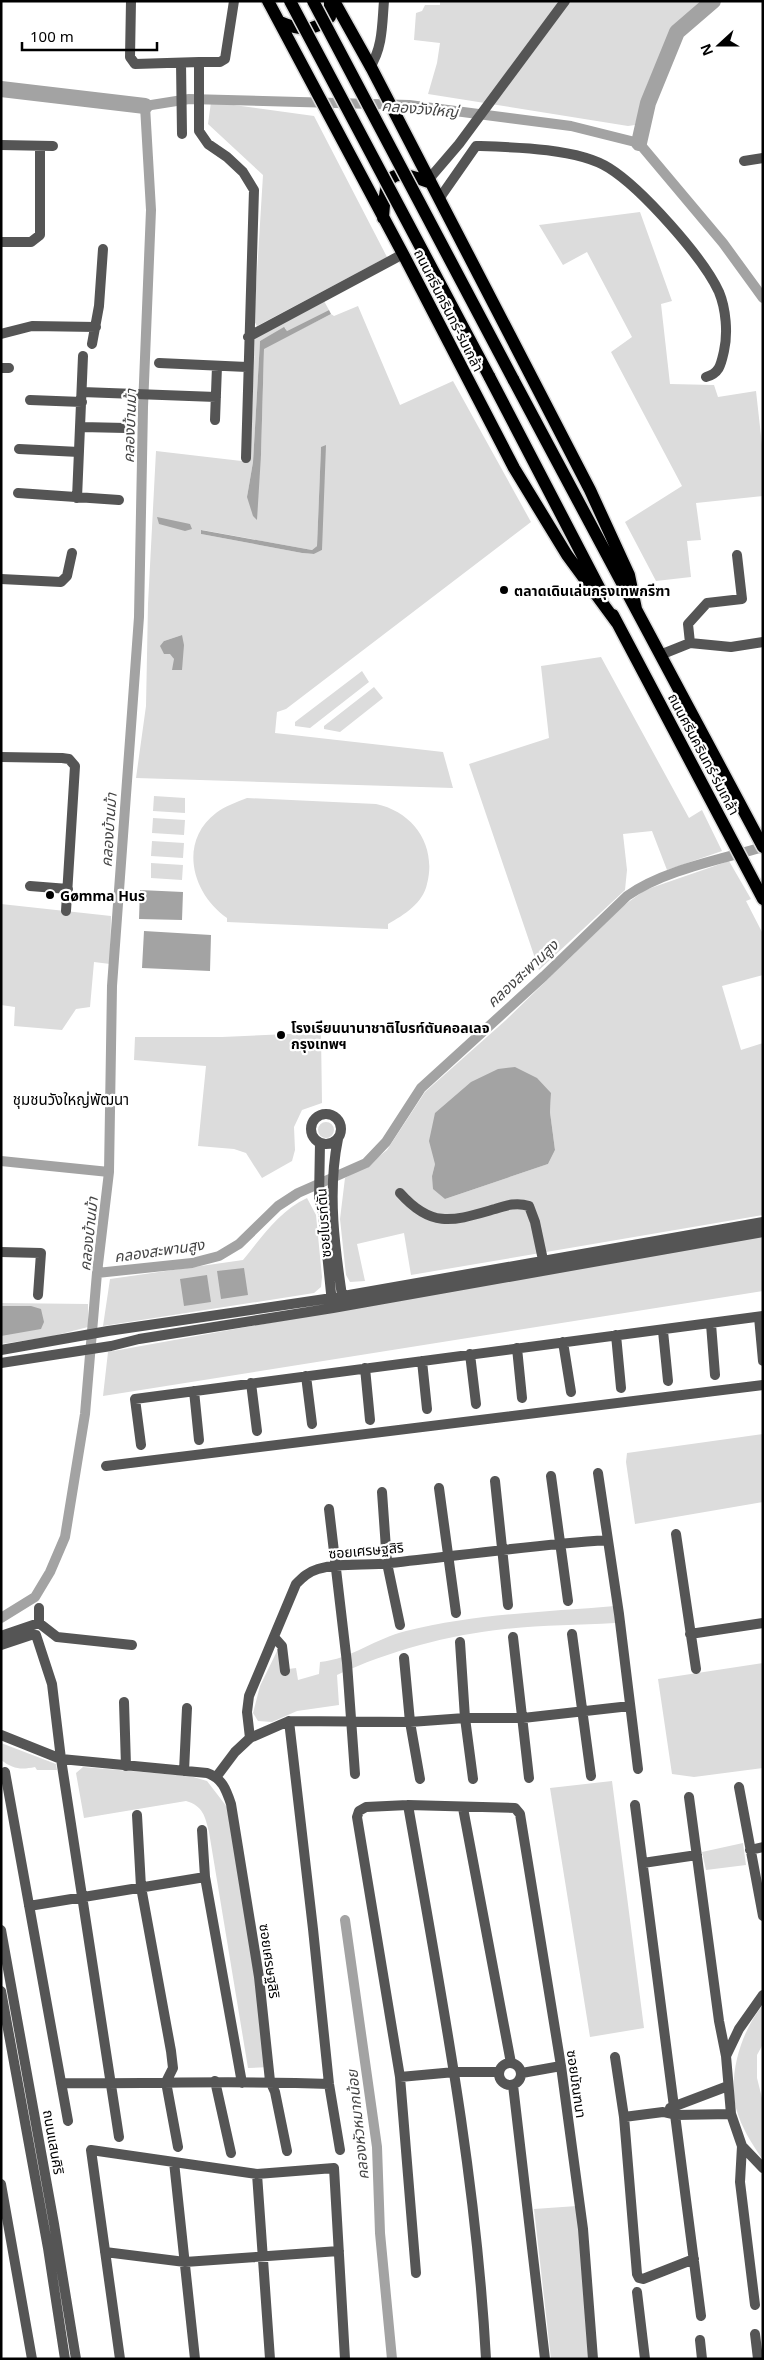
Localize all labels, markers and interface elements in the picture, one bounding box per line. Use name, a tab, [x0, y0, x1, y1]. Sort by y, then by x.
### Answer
scale bar	[22, 20, 158, 52]
north arrow	[694, 20, 744, 70]
text: 100 m	[30, 26, 74, 46]
text: N	[695, 41, 717, 59]
water label: คลองวังใหญ่	[381, 95, 461, 121]
street label: ถนนศรีนครินทร์-ร่มเกล้า	[410, 245, 488, 375]
water label: คลองบ้านม้า	[118, 388, 140, 463]
place label: ตลาดเดินเล่นกรุงเทพกรีฑา	[514, 581, 670, 600]
marker: ตลาดเดินเล่นกรุงเทพกรีฑา	[498, 584, 510, 596]
street label: ถนนศรีนครินทร์-ร่มเกล้า	[664, 690, 744, 818]
water label: คลองบ้านม้า	[95, 791, 121, 868]
place label: Gømma Hus	[60, 886, 145, 905]
marker: Gømma Hus	[44, 889, 56, 901]
water label: คลองสะพานสูง	[482, 934, 563, 1011]
place label: โรงเรียนนานาชาติไบรท์ตันคอลเลจ กรุงเทพฯ	[291, 1018, 490, 1053]
marker: โรงเรียนนานาชาติไบรท์ตันคอลเลจ กรุงเทพฯ	[275, 1029, 287, 1041]
district label: ชุมชนวังใหญ่พัฒนา	[13, 1089, 129, 1109]
street label: ซอยไบรท์ตัน	[311, 1188, 335, 1258]
water label: คลองบ้านม้า	[74, 1195, 102, 1272]
water label: คลองสะพานสูง	[113, 1234, 206, 1266]
street label: ซอยเศรษฐสิริ	[328, 1537, 404, 1563]
street label: ซอยเศรษฐสิริ	[255, 1922, 285, 2000]
street label: ซอยมัณฑนา	[563, 2049, 591, 2119]
water label: คลองหัวหมากน้อย	[341, 2068, 373, 2181]
street label: ถนนแสนศิริ	[39, 2108, 69, 2176]

